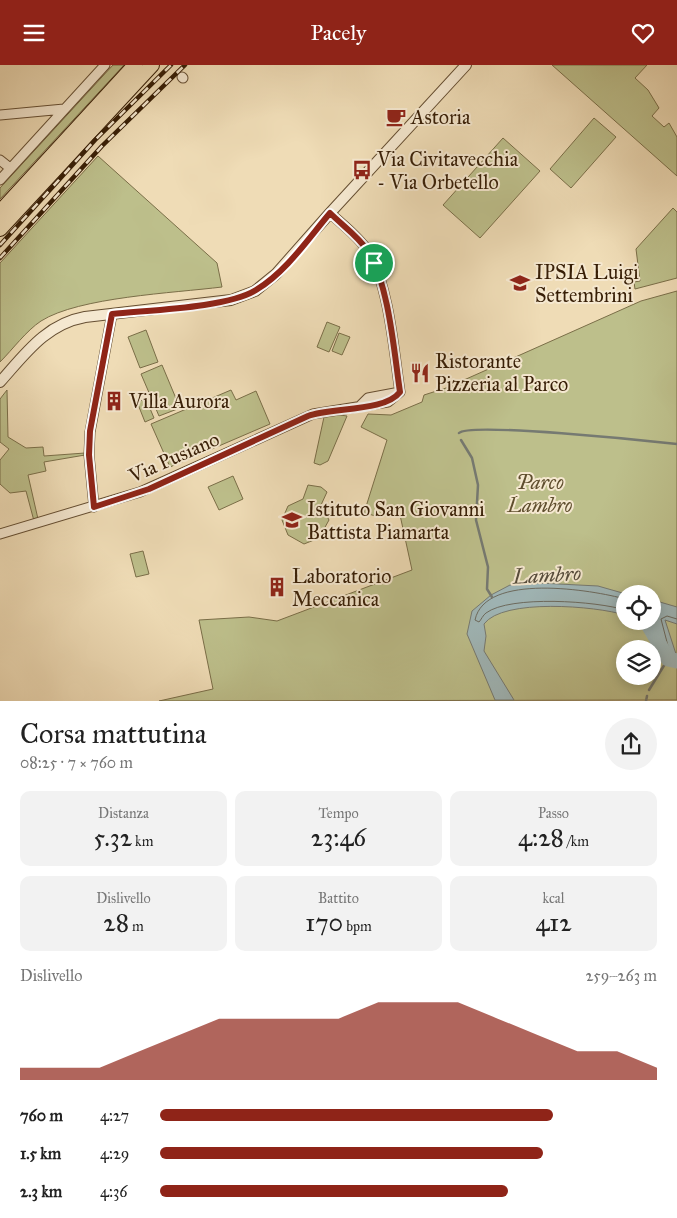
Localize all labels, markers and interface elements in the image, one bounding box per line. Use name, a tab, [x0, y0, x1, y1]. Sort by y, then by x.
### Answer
icon: menu	[20, 19, 48, 47]
text: Pacely	[311, 19, 366, 46]
icon: heart	[629, 19, 657, 47]
place label: Astoria	[410, 105, 471, 129]
cafe icon: Astoria	[385, 106, 407, 128]
place label: Via Civitavecchia - Via Orbetello	[376, 147, 519, 194]
bus stop icon: Via Civitavecchia - Via Orbetello	[351, 159, 373, 181]
pin	[353, 242, 395, 284]
icon: arrive	[360, 249, 388, 277]
place label: IPSIA Luigi Settembrini	[535, 260, 639, 307]
school or university icon: IPSIA Luigi Settembrini	[509, 272, 531, 294]
place label: Ristorante Pizzeria al Parco	[435, 349, 568, 396]
restaurant icon: Ristorante Pizzeria al Parco	[409, 362, 431, 384]
place label: Villa Aurora	[128, 389, 230, 413]
building icon: Villa Aurora	[103, 390, 125, 412]
street label: Via Pusiano	[124, 426, 223, 488]
park label: Parco Lambro	[507, 470, 573, 517]
place label: Istituto San Giovanni Battista Piamarta	[307, 497, 485, 544]
school or university icon: Istituto San Giovanni Battista Piamarta	[281, 509, 303, 531]
water label: Lambro	[511, 560, 582, 590]
place label: Laboratorio Meccanica	[292, 564, 391, 611]
building icon: Laboratorio Meccanica	[266, 576, 288, 598]
map controls	[616, 585, 661, 685]
button: locate	[616, 585, 661, 630]
button: layers	[616, 640, 661, 685]
text: Corsa mattutina	[20, 716, 207, 751]
button: share	[605, 718, 657, 770]
text: 08:25 · 7 × 760 m	[20, 753, 133, 772]
text: Distanza	[98, 805, 149, 822]
text: Tempo	[318, 805, 359, 822]
text: Passo	[538, 805, 569, 822]
text: 5.32	[94, 822, 132, 853]
text: 23:46	[311, 822, 366, 853]
text: 4:28	[518, 822, 564, 853]
text: km	[132, 833, 153, 850]
text: /km	[564, 833, 589, 850]
text: Dislivello	[96, 890, 151, 907]
text: Battito	[318, 890, 359, 907]
text: kcal	[542, 890, 565, 907]
text: 28	[103, 907, 129, 938]
text: 170	[305, 907, 343, 938]
text: 412	[535, 907, 572, 938]
text: m	[129, 918, 144, 935]
text: bpm	[343, 918, 372, 935]
text: Dislivello	[20, 966, 82, 985]
text: 259–263 m	[585, 966, 657, 985]
text: 760 m	[20, 1106, 63, 1125]
text: 4:27	[100, 1106, 129, 1125]
text: 1.5 km	[20, 1144, 61, 1163]
text: 4:29	[100, 1144, 129, 1163]
text: 2.3 km	[20, 1182, 62, 1201]
text: 4:36	[100, 1182, 128, 1201]

